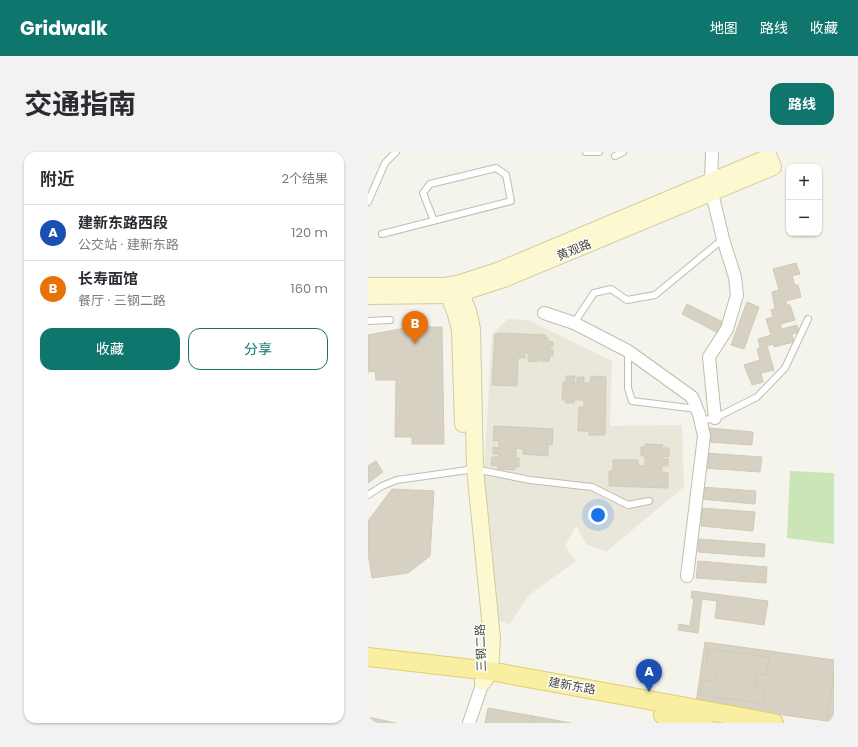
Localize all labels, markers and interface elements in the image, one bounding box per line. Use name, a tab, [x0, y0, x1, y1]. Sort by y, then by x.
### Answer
text: Gridwalk	[20, 15, 108, 42]
text: 地图	[710, 18, 738, 38]
text: 路线	[760, 18, 788, 38]
text: 收藏	[810, 18, 838, 38]
button: 路线	[770, 83, 834, 125]
text: 交通指南	[24, 85, 136, 124]
map controls	[786, 164, 822, 236]
button: +	[786, 164, 822, 200]
text: 附近	[40, 167, 74, 191]
text: 2个结果	[282, 169, 328, 188]
button: −	[786, 200, 822, 236]
text: 建新东路西段	[78, 212, 168, 233]
text: A	[48, 223, 58, 242]
text: 120 m	[291, 223, 328, 242]
text: 公交站 · 建新东路	[78, 235, 179, 254]
street label: 黄观路	[554, 235, 594, 264]
text: 长寿面馆	[78, 268, 138, 289]
text: B	[49, 279, 57, 298]
text: 160 m	[291, 279, 328, 298]
text: 餐厅 · 三钢二路	[78, 291, 166, 310]
pin: B	[402, 311, 428, 344]
button: 收藏	[40, 328, 180, 370]
button: 分享	[188, 328, 328, 370]
your location	[588, 505, 608, 525]
street label: 三钢二路	[471, 624, 490, 672]
pin: A	[636, 659, 662, 692]
street label: 建新东路	[547, 673, 597, 698]

